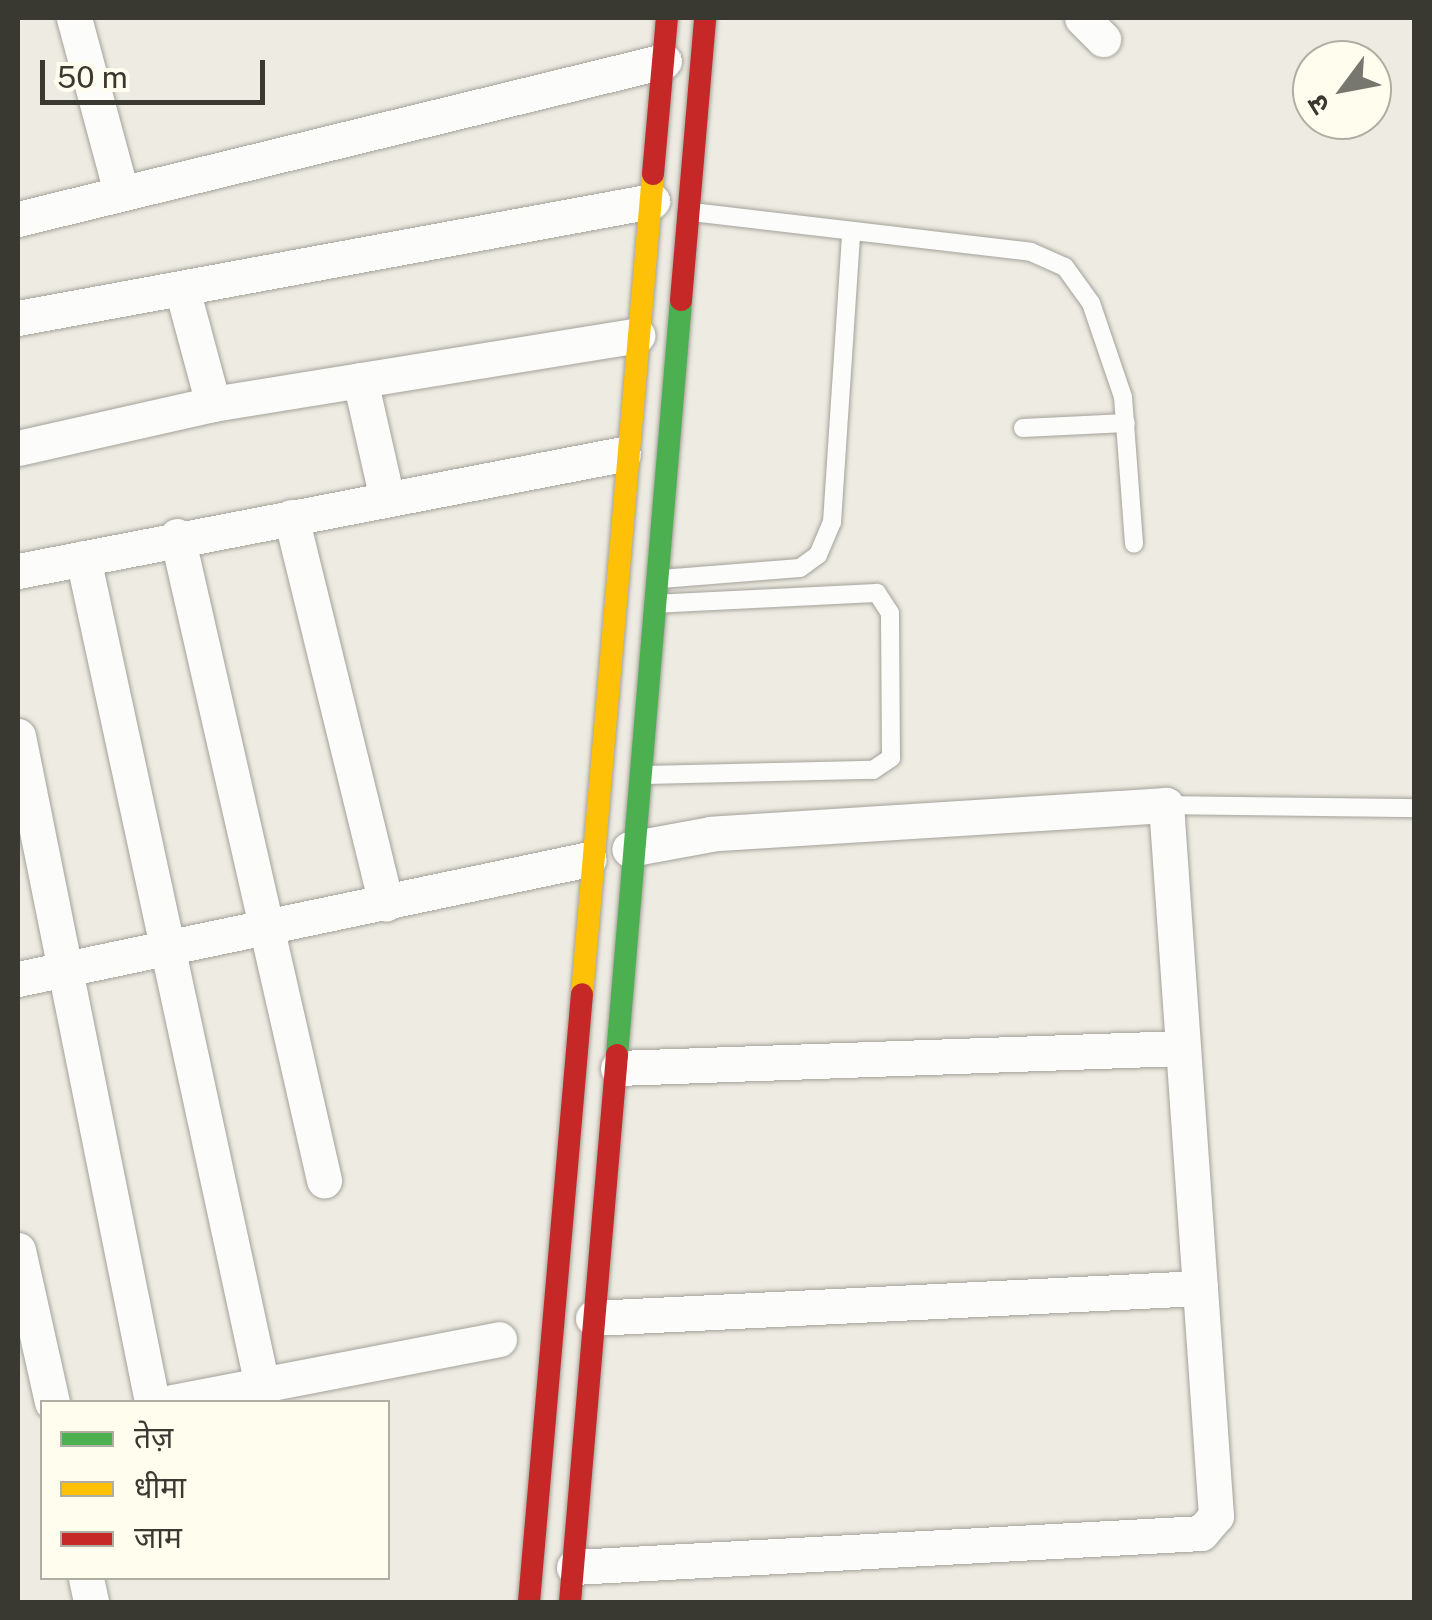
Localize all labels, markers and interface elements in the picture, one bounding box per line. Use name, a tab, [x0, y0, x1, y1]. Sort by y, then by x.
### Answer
scale bar	[45, 40, 270, 102]
north arrow	[1292, 40, 1392, 140]
text: 50 m	[57, 59, 128, 95]
text: उ	[1299, 89, 1336, 121]
legend	[40, 1400, 390, 1580]
text: तेज़	[134, 1419, 173, 1455]
text: धीमा	[134, 1469, 186, 1505]
text: जाम	[134, 1519, 182, 1555]

